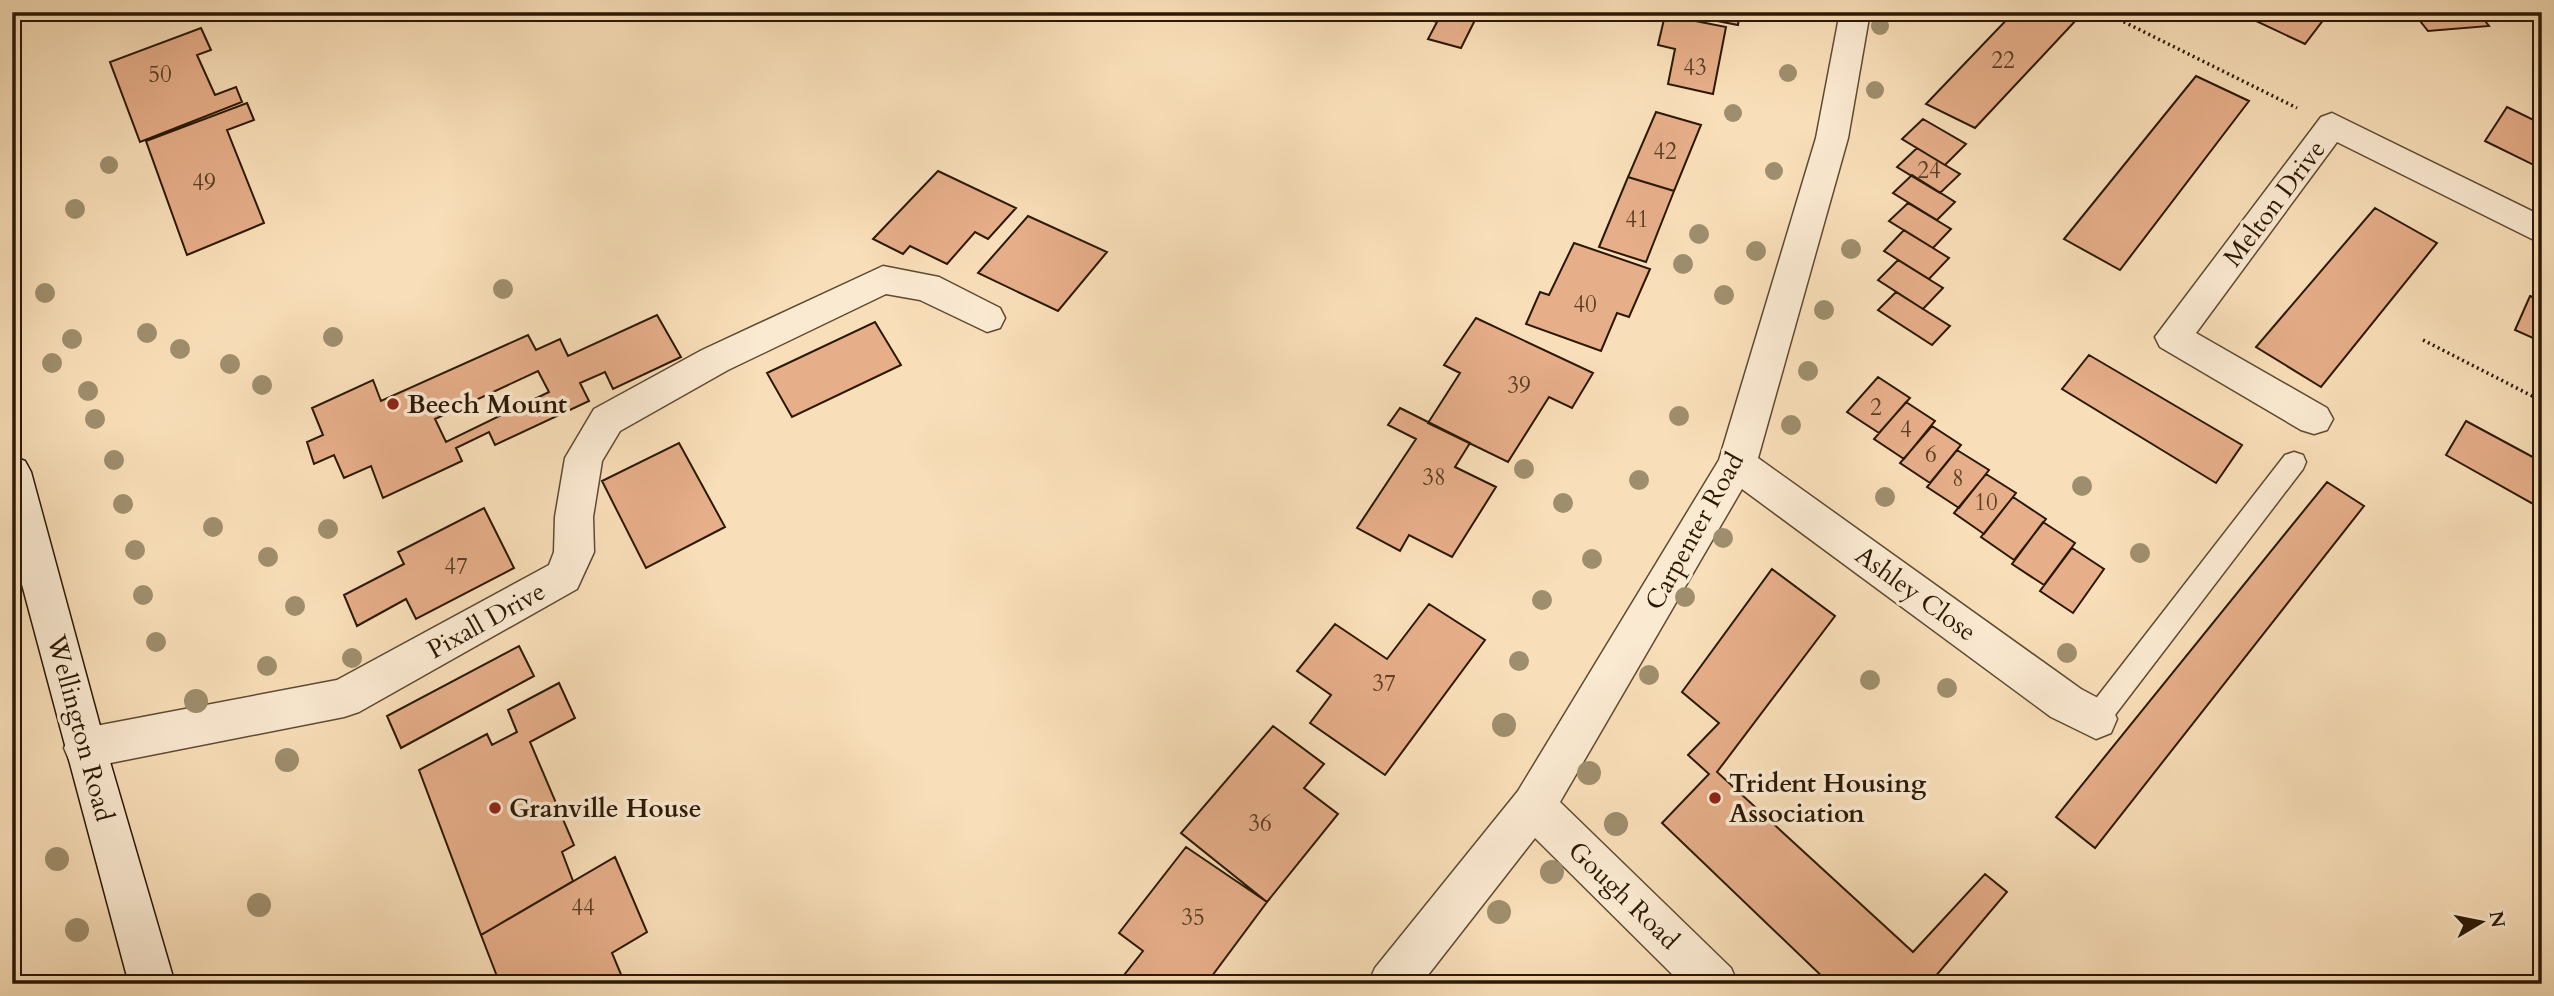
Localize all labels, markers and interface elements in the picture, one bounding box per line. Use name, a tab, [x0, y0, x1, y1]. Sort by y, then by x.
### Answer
house number: 22	[1991, 45, 2015, 76]
house number: 43	[1683, 52, 1707, 83]
house number: 50	[148, 59, 172, 90]
street label: Melton Drive	[2215, 133, 2333, 274]
house number: 42	[1653, 136, 1677, 167]
house number: 24	[1917, 155, 1941, 186]
house number: 49	[192, 167, 216, 198]
house number: 41	[1625, 204, 1649, 235]
house number: 40	[1573, 289, 1597, 320]
house number: 39	[1507, 370, 1531, 401]
place label: Beech Mount	[407, 387, 567, 422]
house number: 2	[1870, 392, 1882, 423]
marker: Beech Mount	[385, 396, 401, 412]
house number: 4	[1900, 414, 1912, 445]
house number: 6	[1925, 439, 1937, 470]
street label: Carpenter Road	[1637, 446, 1752, 616]
house number: 38	[1422, 462, 1446, 493]
house number: 8	[1952, 463, 1964, 494]
house number: 10	[1974, 487, 1998, 518]
street label: Ashley Close	[1848, 538, 1983, 649]
house number: 47	[444, 551, 468, 582]
street label: Pixall Drive	[421, 574, 552, 667]
street label: Wellington Road	[39, 630, 122, 825]
house number: 37	[1372, 668, 1396, 699]
place label: Trident Housing Association	[1729, 766, 1927, 831]
marker: Trident Housing Association	[1707, 790, 1723, 806]
place label: Granville House	[509, 791, 702, 826]
marker: Granville House	[487, 800, 503, 816]
house number: 36	[1248, 808, 1272, 839]
street label: Gough Road	[1560, 833, 1687, 957]
north arrow	[2446, 888, 2516, 958]
house number: 44	[571, 892, 595, 923]
house number: 35	[1181, 902, 1205, 933]
text: N	[2483, 909, 2511, 930]

